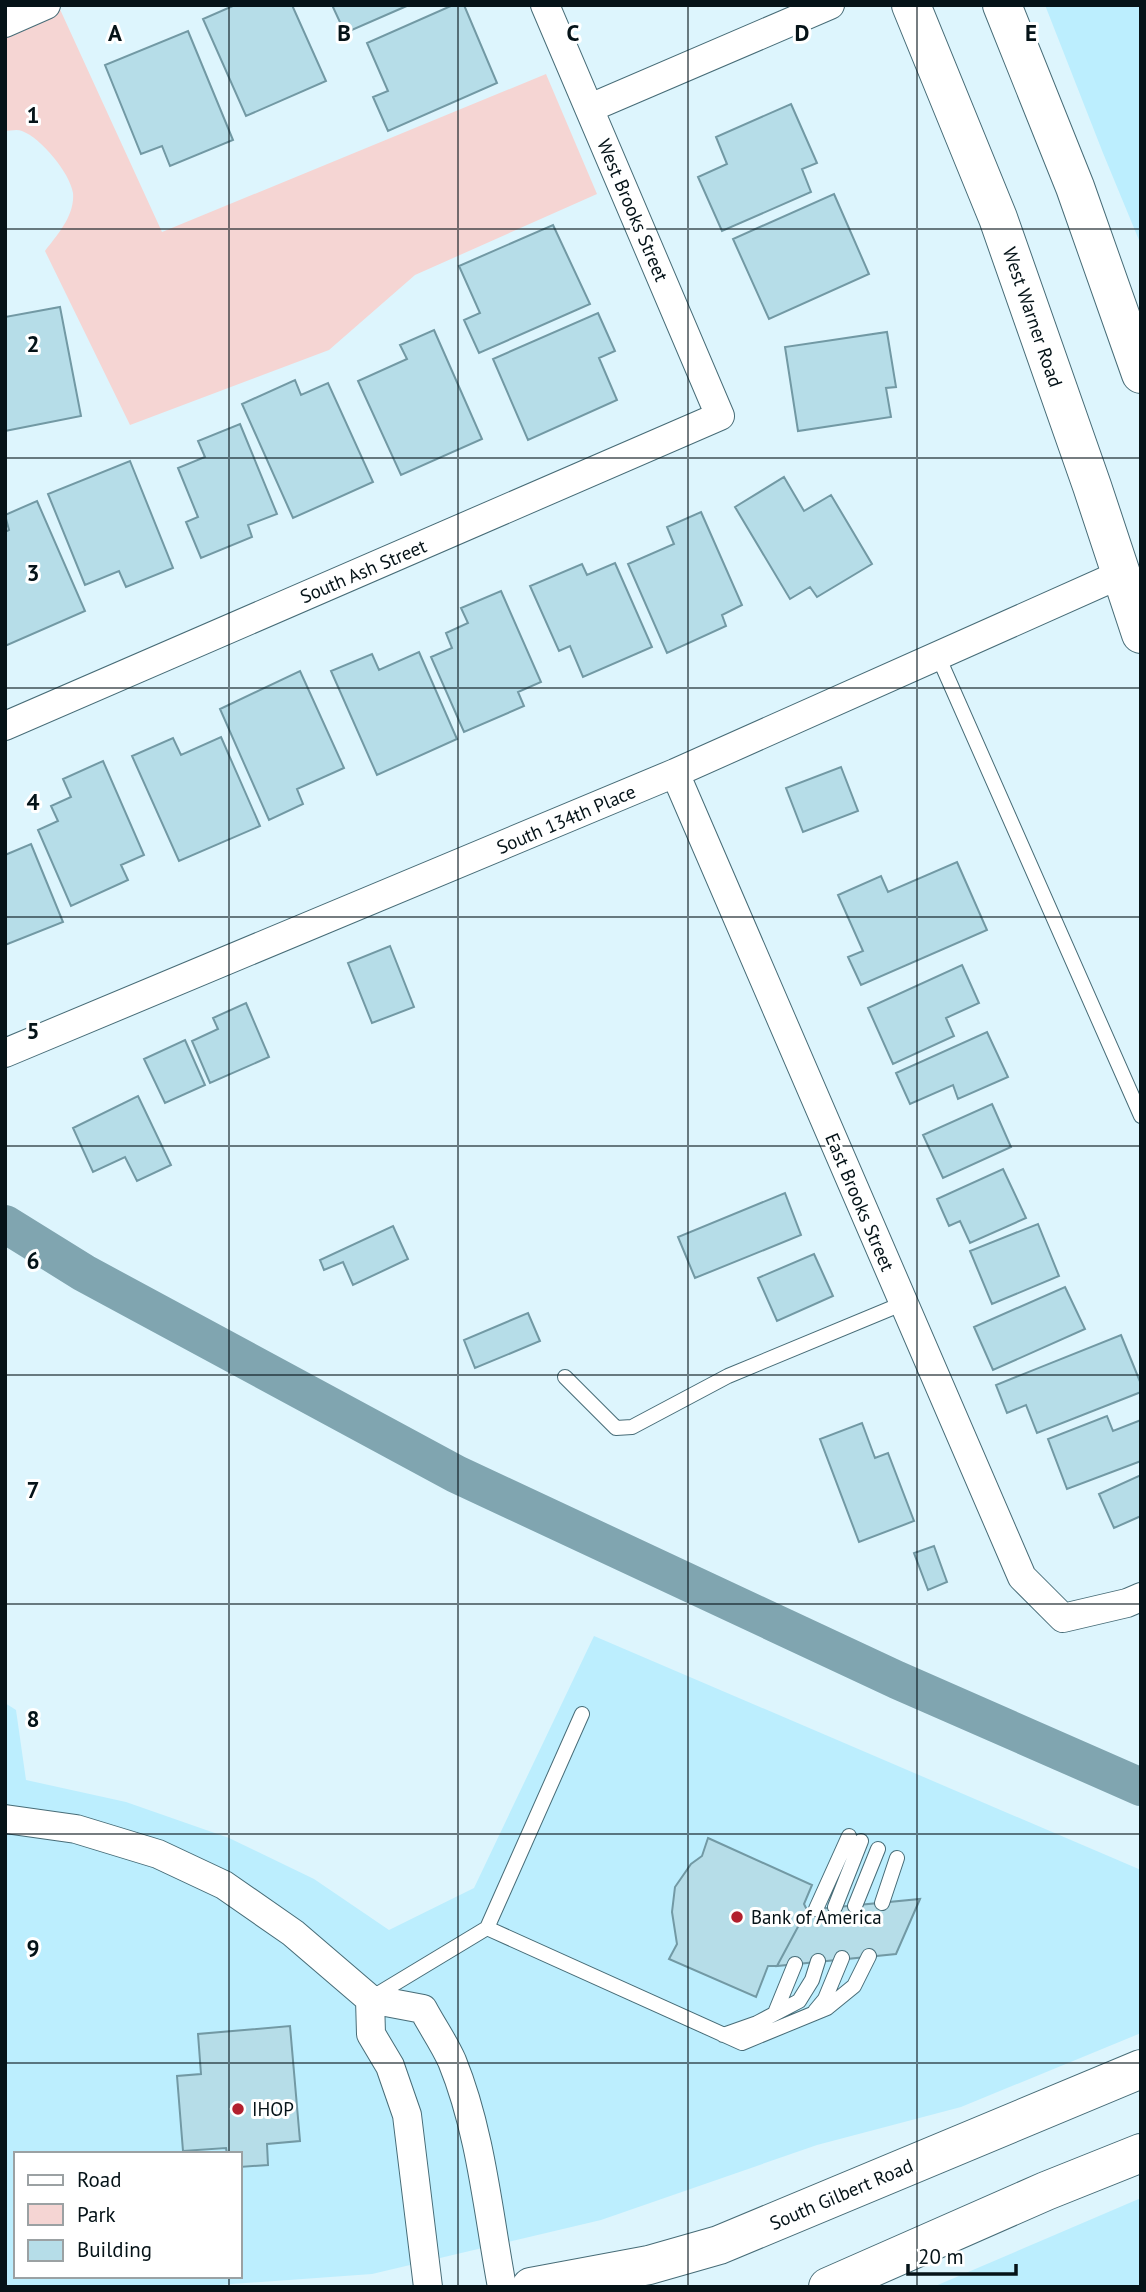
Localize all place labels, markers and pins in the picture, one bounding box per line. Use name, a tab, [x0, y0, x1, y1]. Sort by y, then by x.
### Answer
place label: Bank of America	[751, 1905, 882, 1929]
marker: Bank of America	[729, 1909, 745, 1925]
place label: IHOP	[252, 2097, 294, 2121]
marker: IHOP	[230, 2101, 246, 2117]

